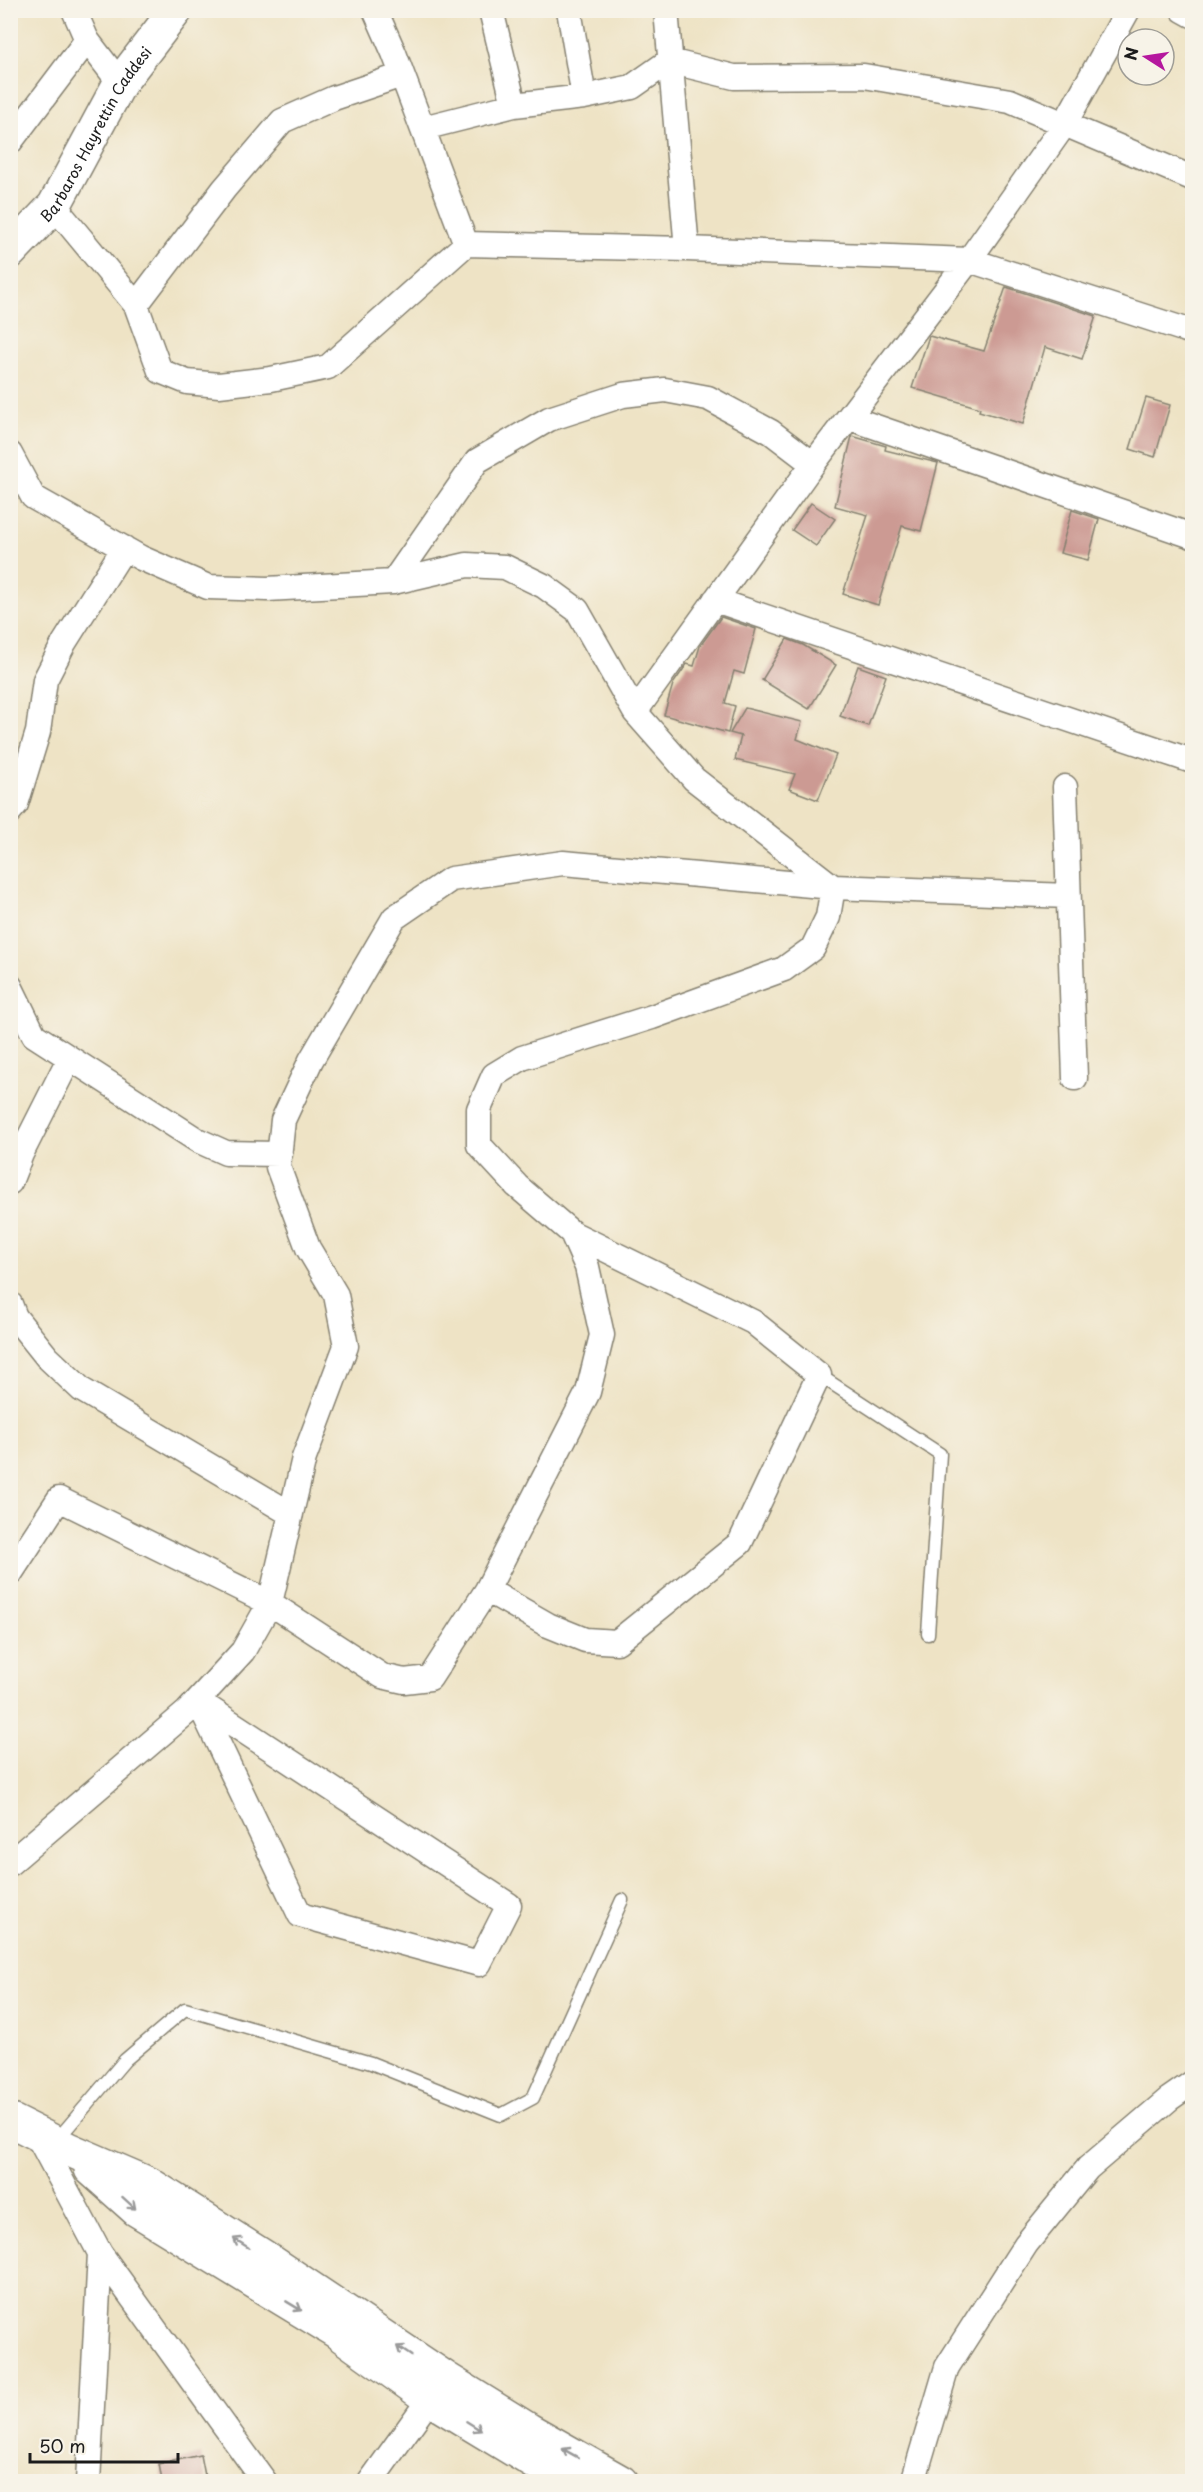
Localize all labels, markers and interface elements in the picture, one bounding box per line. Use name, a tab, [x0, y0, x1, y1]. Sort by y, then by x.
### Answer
north arrow	[1116, 27, 1176, 87]
street label: Barbaros Hayrettin Caddesi	[34, 41, 156, 226]
text: N	[1117, 45, 1143, 62]
one-way arrow	[121, 2196, 136, 2210]
one-way arrow	[233, 2236, 250, 2248]
one-way arrow	[285, 2300, 302, 2312]
one-way arrow	[396, 2345, 412, 2357]
one-way arrow	[465, 2420, 481, 2432]
scale bar	[30, 2426, 178, 2464]
text: 50 m	[39, 2432, 86, 2459]
one-way arrow	[561, 2447, 579, 2458]

